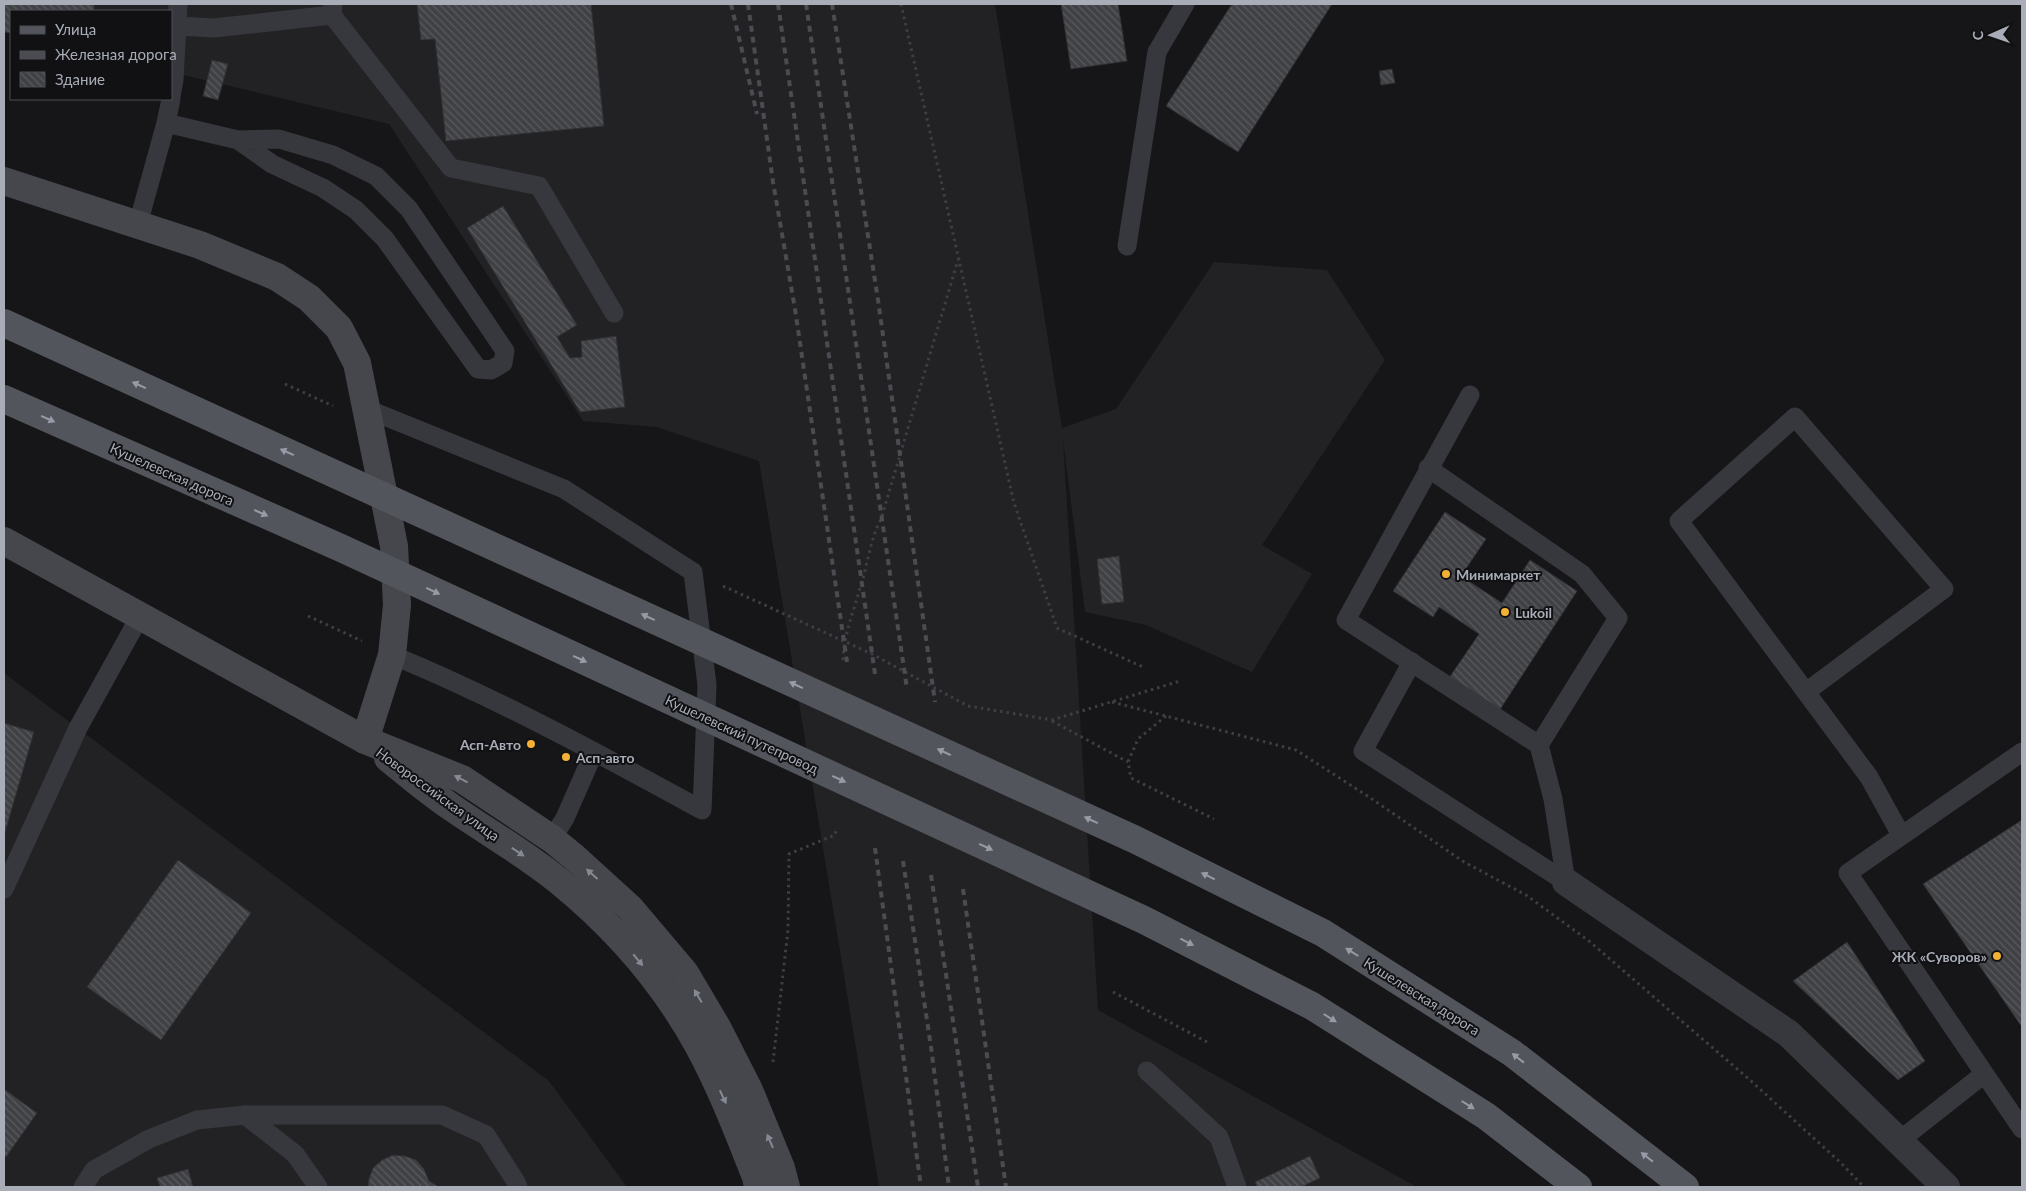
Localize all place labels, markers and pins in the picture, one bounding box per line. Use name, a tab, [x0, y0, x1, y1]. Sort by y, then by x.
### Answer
place label: Минимаркет	[1456, 566, 1541, 583]
marker: Минимаркет	[1440, 568, 1452, 580]
place label: Lukoil	[1515, 604, 1552, 621]
marker: Lukoil	[1499, 606, 1511, 618]
place label: Асп-Авто	[459, 736, 521, 753]
marker: Асп-Авто	[525, 738, 537, 750]
place label: Асп-авто	[575, 749, 635, 766]
marker: Асп-авто	[560, 751, 572, 763]
place label: ЖК «Суворов»	[1892, 948, 1987, 965]
marker: ЖК «Суворов»	[1991, 950, 2003, 962]

